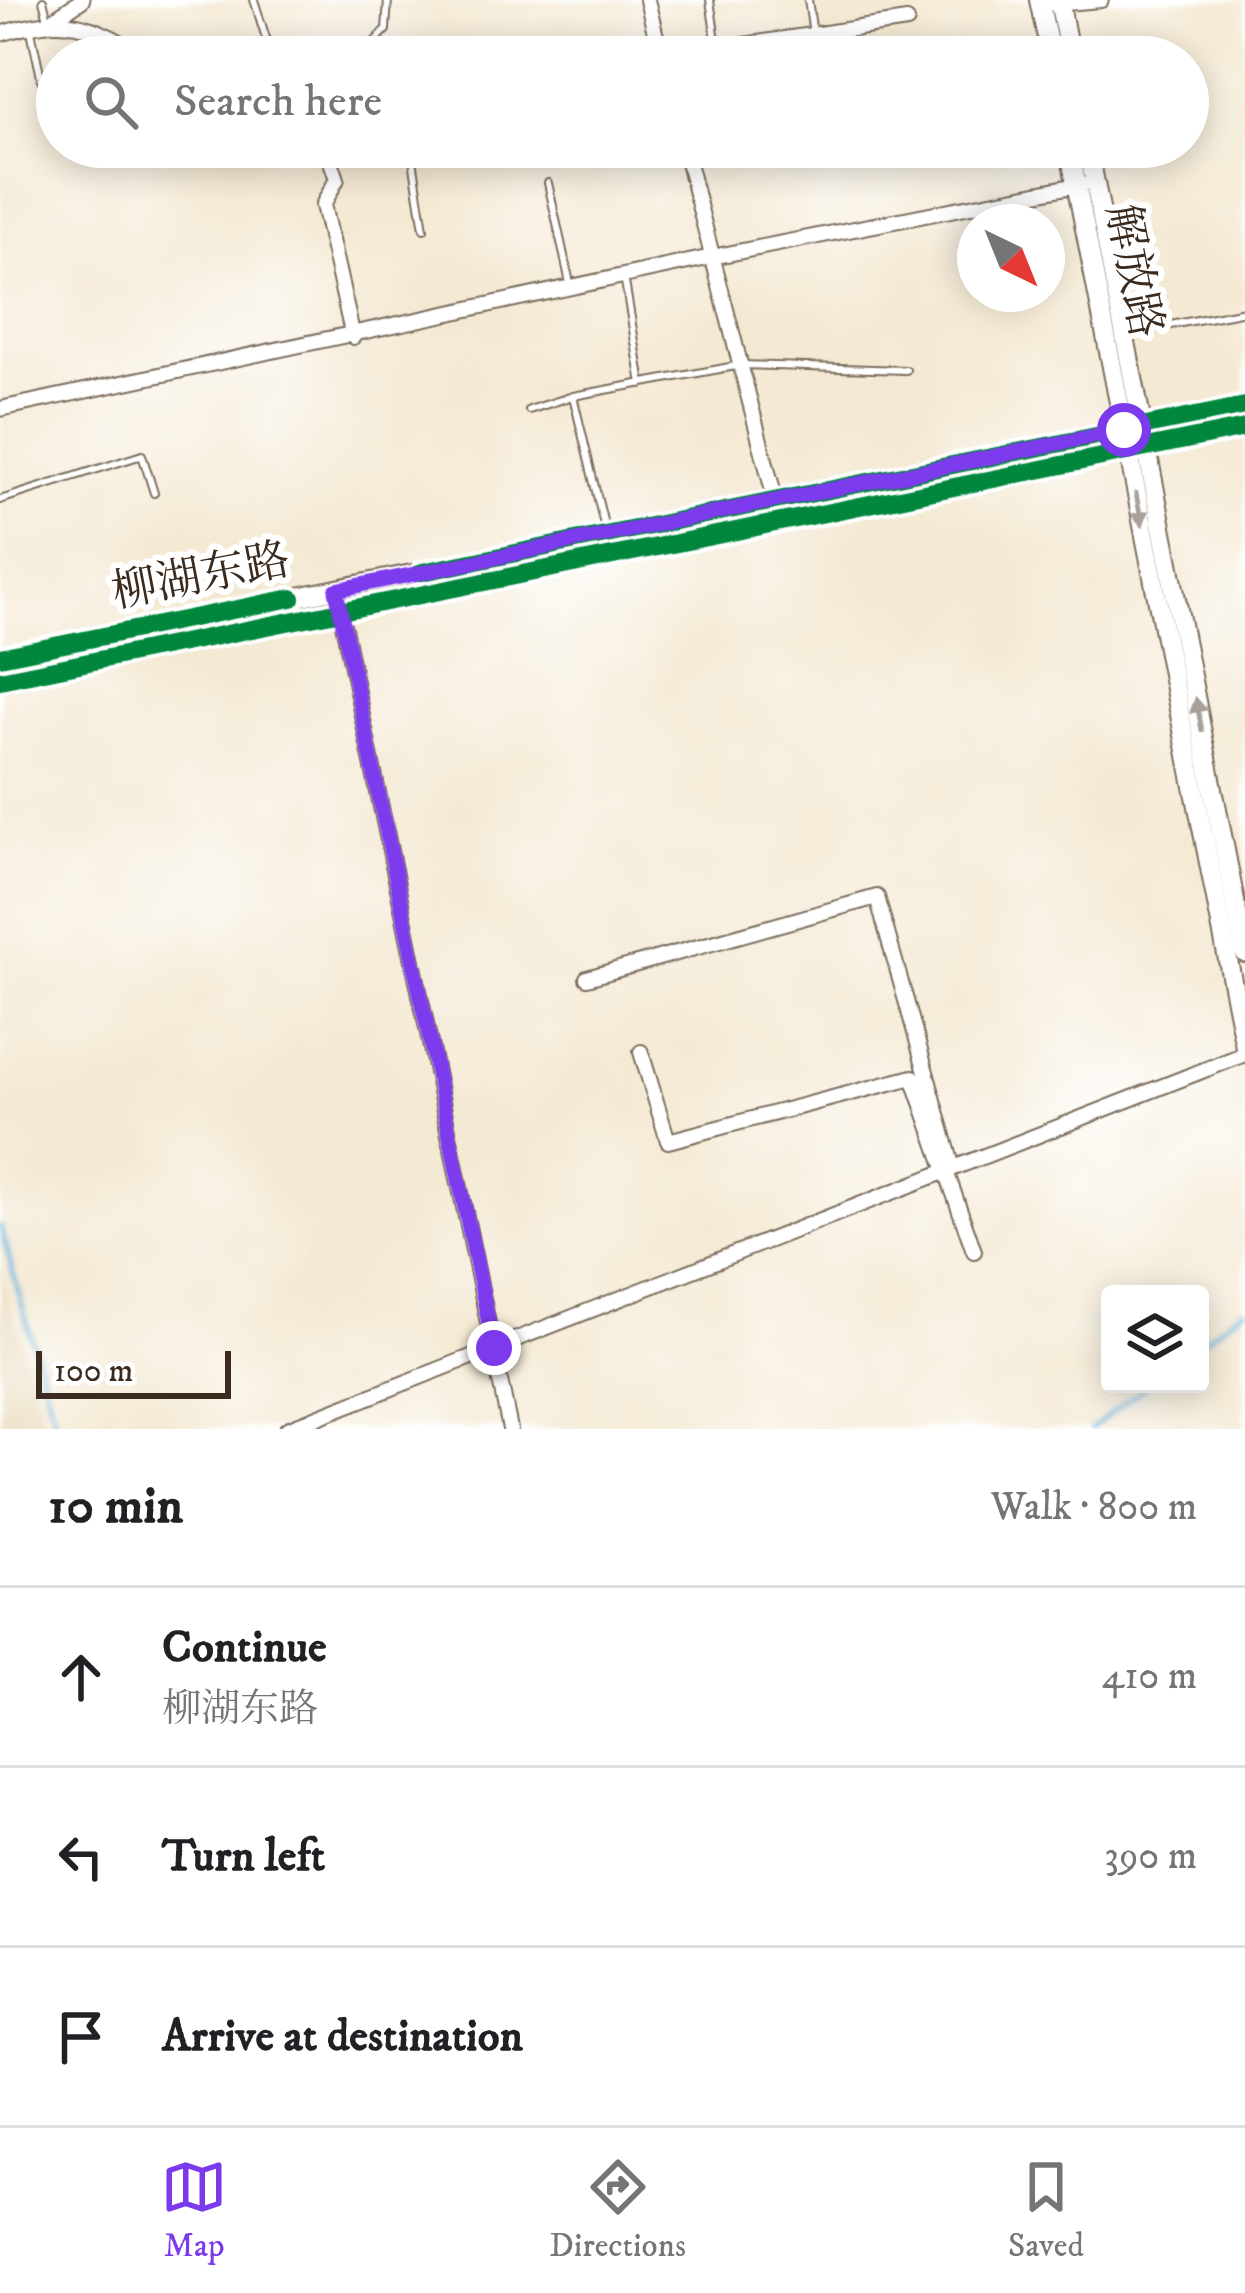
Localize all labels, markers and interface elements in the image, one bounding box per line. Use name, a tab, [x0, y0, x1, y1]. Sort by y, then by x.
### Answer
search box	[36, 36, 1209, 168]
icon: search	[78, 69, 144, 135]
text: Search here	[174, 74, 382, 130]
street label: 解放路	[1093, 199, 1173, 343]
north arrow	[957, 204, 1065, 312]
route start	[1097, 403, 1151, 457]
one-way arrow	[1130, 491, 1149, 529]
street label: 柳湖东路	[107, 532, 295, 622]
one-way arrow	[1189, 696, 1208, 733]
map controls	[1101, 1285, 1209, 1393]
button: layers	[1101, 1285, 1209, 1393]
route end	[467, 1321, 521, 1375]
scale bar	[36, 1345, 231, 1398]
text: 100 m	[54, 1351, 133, 1392]
text: 10 min	[48, 1475, 183, 1539]
text: Walk · 800 m	[991, 1483, 1197, 1532]
text: Continue	[162, 1620, 327, 1676]
icon: ahead	[48, 1644, 114, 1710]
text: 410 m	[1102, 1652, 1197, 1701]
text: 柳湖东路	[162, 1685, 318, 1734]
icon: left	[48, 1824, 114, 1890]
text: Turn left	[162, 1829, 325, 1885]
text: 390 m	[1104, 1832, 1197, 1881]
icon: arrive	[48, 2004, 114, 2070]
text: Arrive at destination	[162, 2009, 523, 2065]
tab: Map	[161, 2154, 227, 2267]
tab: Directions	[549, 2154, 686, 2267]
tab: Saved	[1008, 2154, 1084, 2267]

